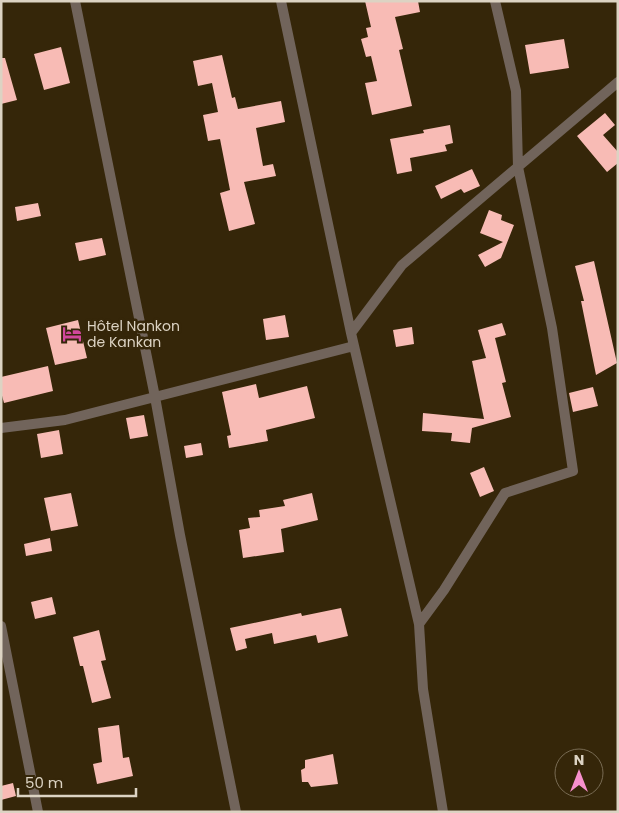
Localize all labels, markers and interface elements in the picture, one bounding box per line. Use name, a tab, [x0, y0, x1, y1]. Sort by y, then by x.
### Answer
place label: Hôtel Nankon de Kankan	[87, 316, 180, 352]
hotel icon: Hôtel Nankon de Kankan	[61, 323, 83, 345]
north arrow	[554, 748, 604, 798]
text: N	[574, 750, 584, 770]
scale bar	[18, 766, 135, 798]
text: 50 m	[25, 772, 63, 793]

